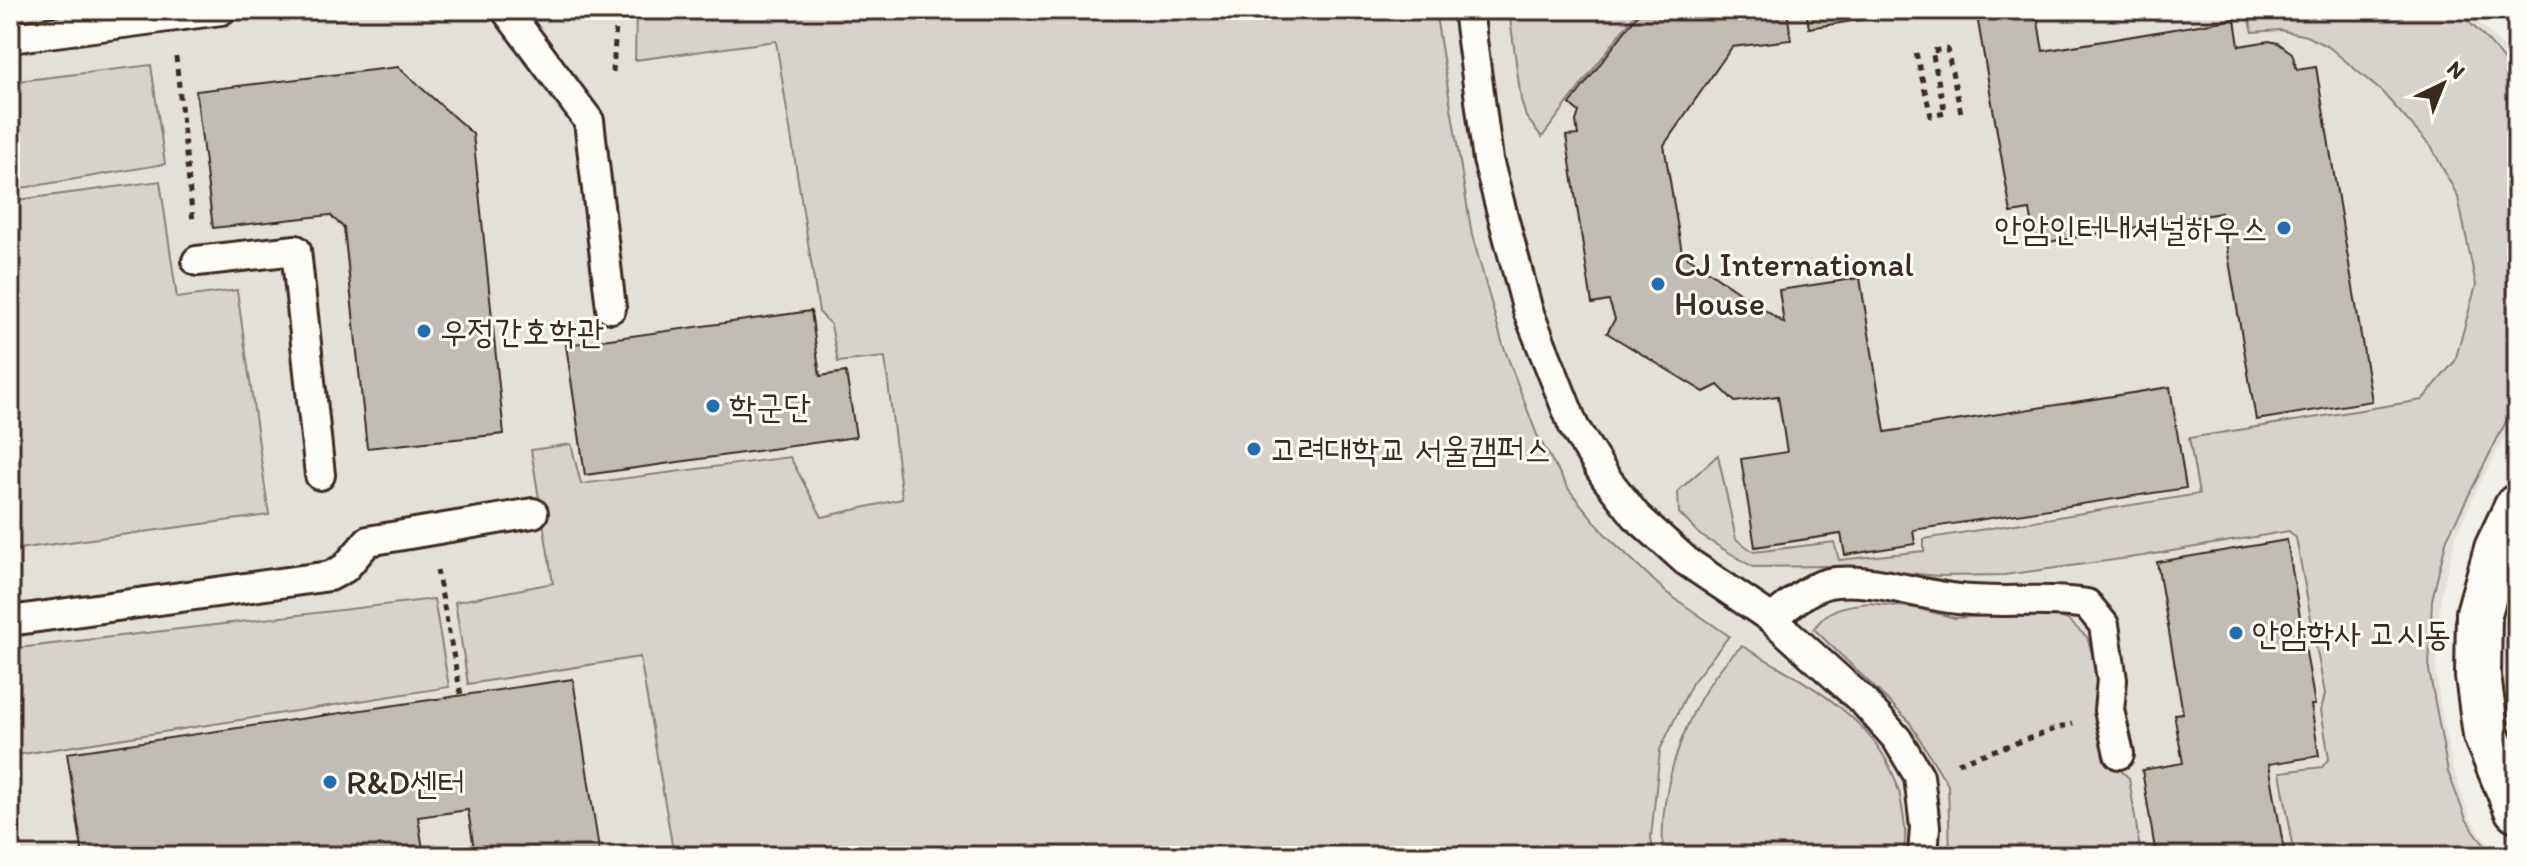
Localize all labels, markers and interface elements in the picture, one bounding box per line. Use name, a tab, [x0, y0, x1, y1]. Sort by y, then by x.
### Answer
north arrow	[2403, 44, 2483, 124]
text: N	[2442, 55, 2471, 85]
place label: 안암인터내셔널하우스	[1994, 208, 2268, 249]
marker: 안암인터내셔널하우스	[2275, 219, 2293, 237]
place label: CJ International House	[1674, 244, 1914, 324]
marker: CJ International House	[1649, 275, 1667, 293]
place label: 우정간호학관	[440, 311, 604, 352]
marker: 우정간호학관	[415, 322, 433, 340]
place label: 학군단	[729, 386, 811, 427]
marker: 학군단	[704, 397, 722, 415]
place label: 고려대학교 서울캠퍼스	[1270, 429, 1551, 470]
marker: 고려대학교 서울캠퍼스	[1245, 440, 1263, 458]
place label: 안암학사 고시동	[2252, 613, 2451, 654]
marker: 안암학사 고시동	[2227, 624, 2245, 642]
place label: R&D센터	[346, 762, 465, 803]
marker: R&D센터	[321, 773, 339, 791]

